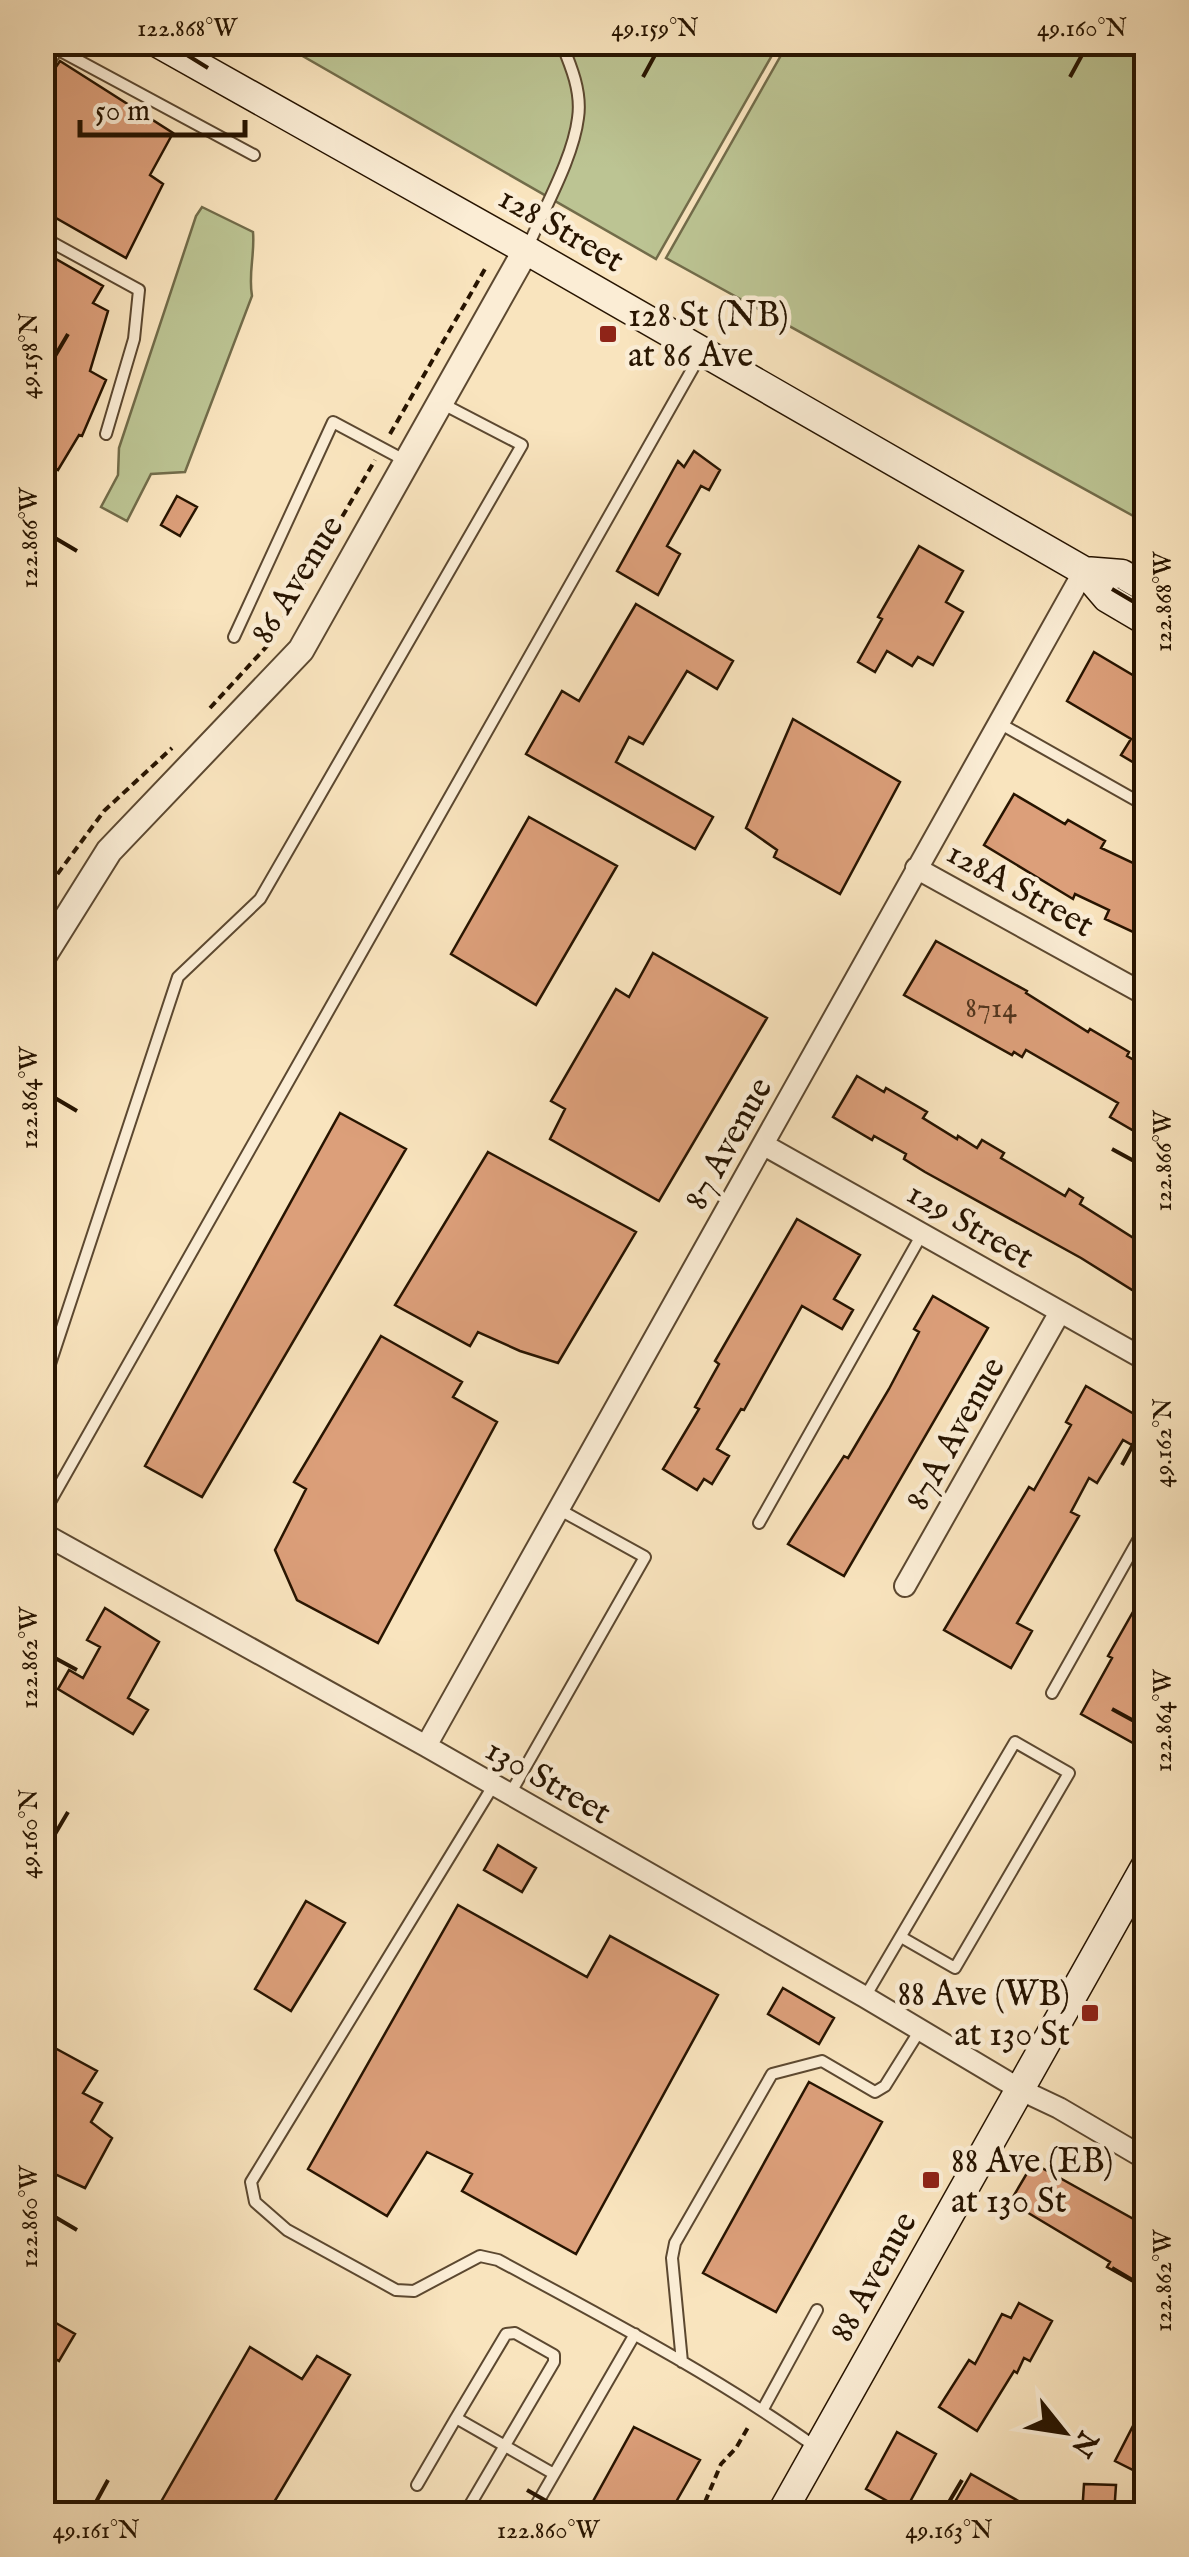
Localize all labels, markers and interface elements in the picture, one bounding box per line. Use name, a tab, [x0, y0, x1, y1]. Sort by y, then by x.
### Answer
text: 122.868°W	[137, 13, 238, 45]
text: 49.159°N	[611, 13, 699, 45]
text: 49.160°N	[1037, 13, 1127, 45]
scale bar	[80, 75, 245, 137]
text: 50 m	[95, 93, 150, 131]
street label: 128 Street	[490, 176, 632, 284]
place label: 128 St (NB) at 86 Ave	[628, 294, 789, 379]
text: 49.158°N	[14, 313, 46, 399]
marker: 128 St (NB) at 86 Ave	[597, 323, 619, 345]
text: 122.866°W	[14, 486, 46, 588]
street label: 86 Avenue	[241, 508, 355, 653]
text: 122.868°W	[1148, 551, 1180, 652]
street label: 128A Street	[938, 831, 1101, 949]
house number: 8714	[965, 990, 1017, 1028]
text: 122.864°W	[14, 1046, 46, 1149]
street label: 87 Avenue	[674, 1070, 784, 1218]
text: 122.866°W	[1148, 1109, 1180, 1211]
street label: 129 Street	[898, 1172, 1041, 1280]
street label: 87A Avenue	[896, 1350, 1017, 1519]
text: 49.162°N	[1148, 1398, 1180, 1488]
text: 122.862°W	[14, 1606, 46, 1709]
text: 122.864°W	[1148, 1669, 1180, 1772]
street label: 130 Street	[477, 1728, 619, 1836]
text: 49.160°N	[14, 1789, 46, 1879]
place label: 88 Ave (WB) at 130 St	[898, 1973, 1070, 2058]
marker: 88 Ave (WB) at 130 St	[1079, 2002, 1101, 2024]
place label: 88 Ave (EB) at 130 St	[951, 2140, 1114, 2225]
text: 122.860°W	[14, 2165, 46, 2268]
marker: 88 Ave (EB) at 130 St	[920, 2169, 942, 2191]
street label: 88 Avenue	[820, 2204, 928, 2350]
text: 122.862°W	[1148, 2229, 1180, 2332]
north arrow	[1014, 2382, 1114, 2482]
text: N	[1062, 2423, 1105, 2462]
text: 49.161°N	[52, 2515, 140, 2547]
text: 122.860°W	[497, 2515, 600, 2547]
text: 49.163°N	[905, 2515, 993, 2547]

